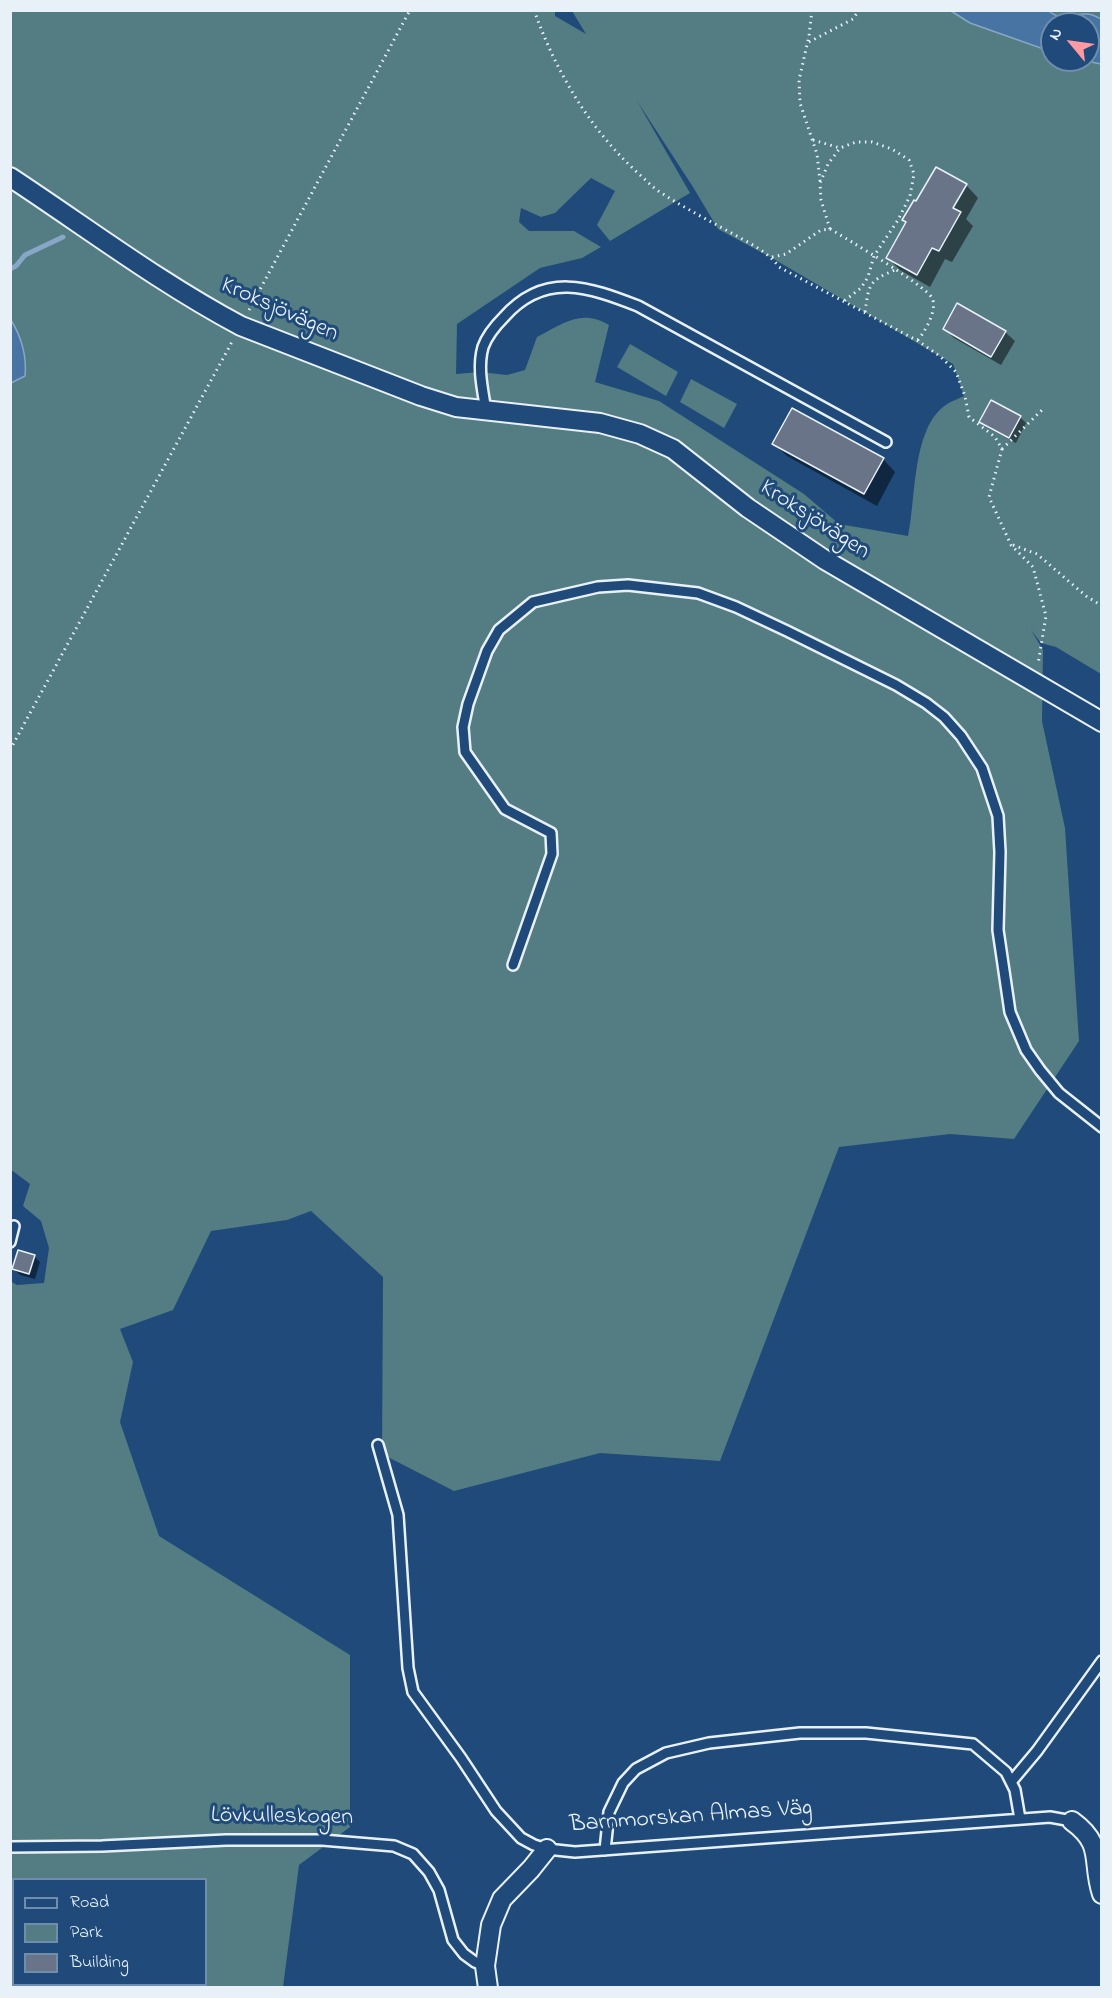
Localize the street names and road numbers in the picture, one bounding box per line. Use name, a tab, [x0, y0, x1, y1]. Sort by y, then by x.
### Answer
street label: Kroksjövägen	[216, 272, 342, 350]
street label: Kroksjövägen	[753, 475, 875, 567]
street label: Barnmorskan Almas Väg	[569, 1795, 813, 1841]
street label: Lövkulleskogen	[211, 1802, 353, 1834]

